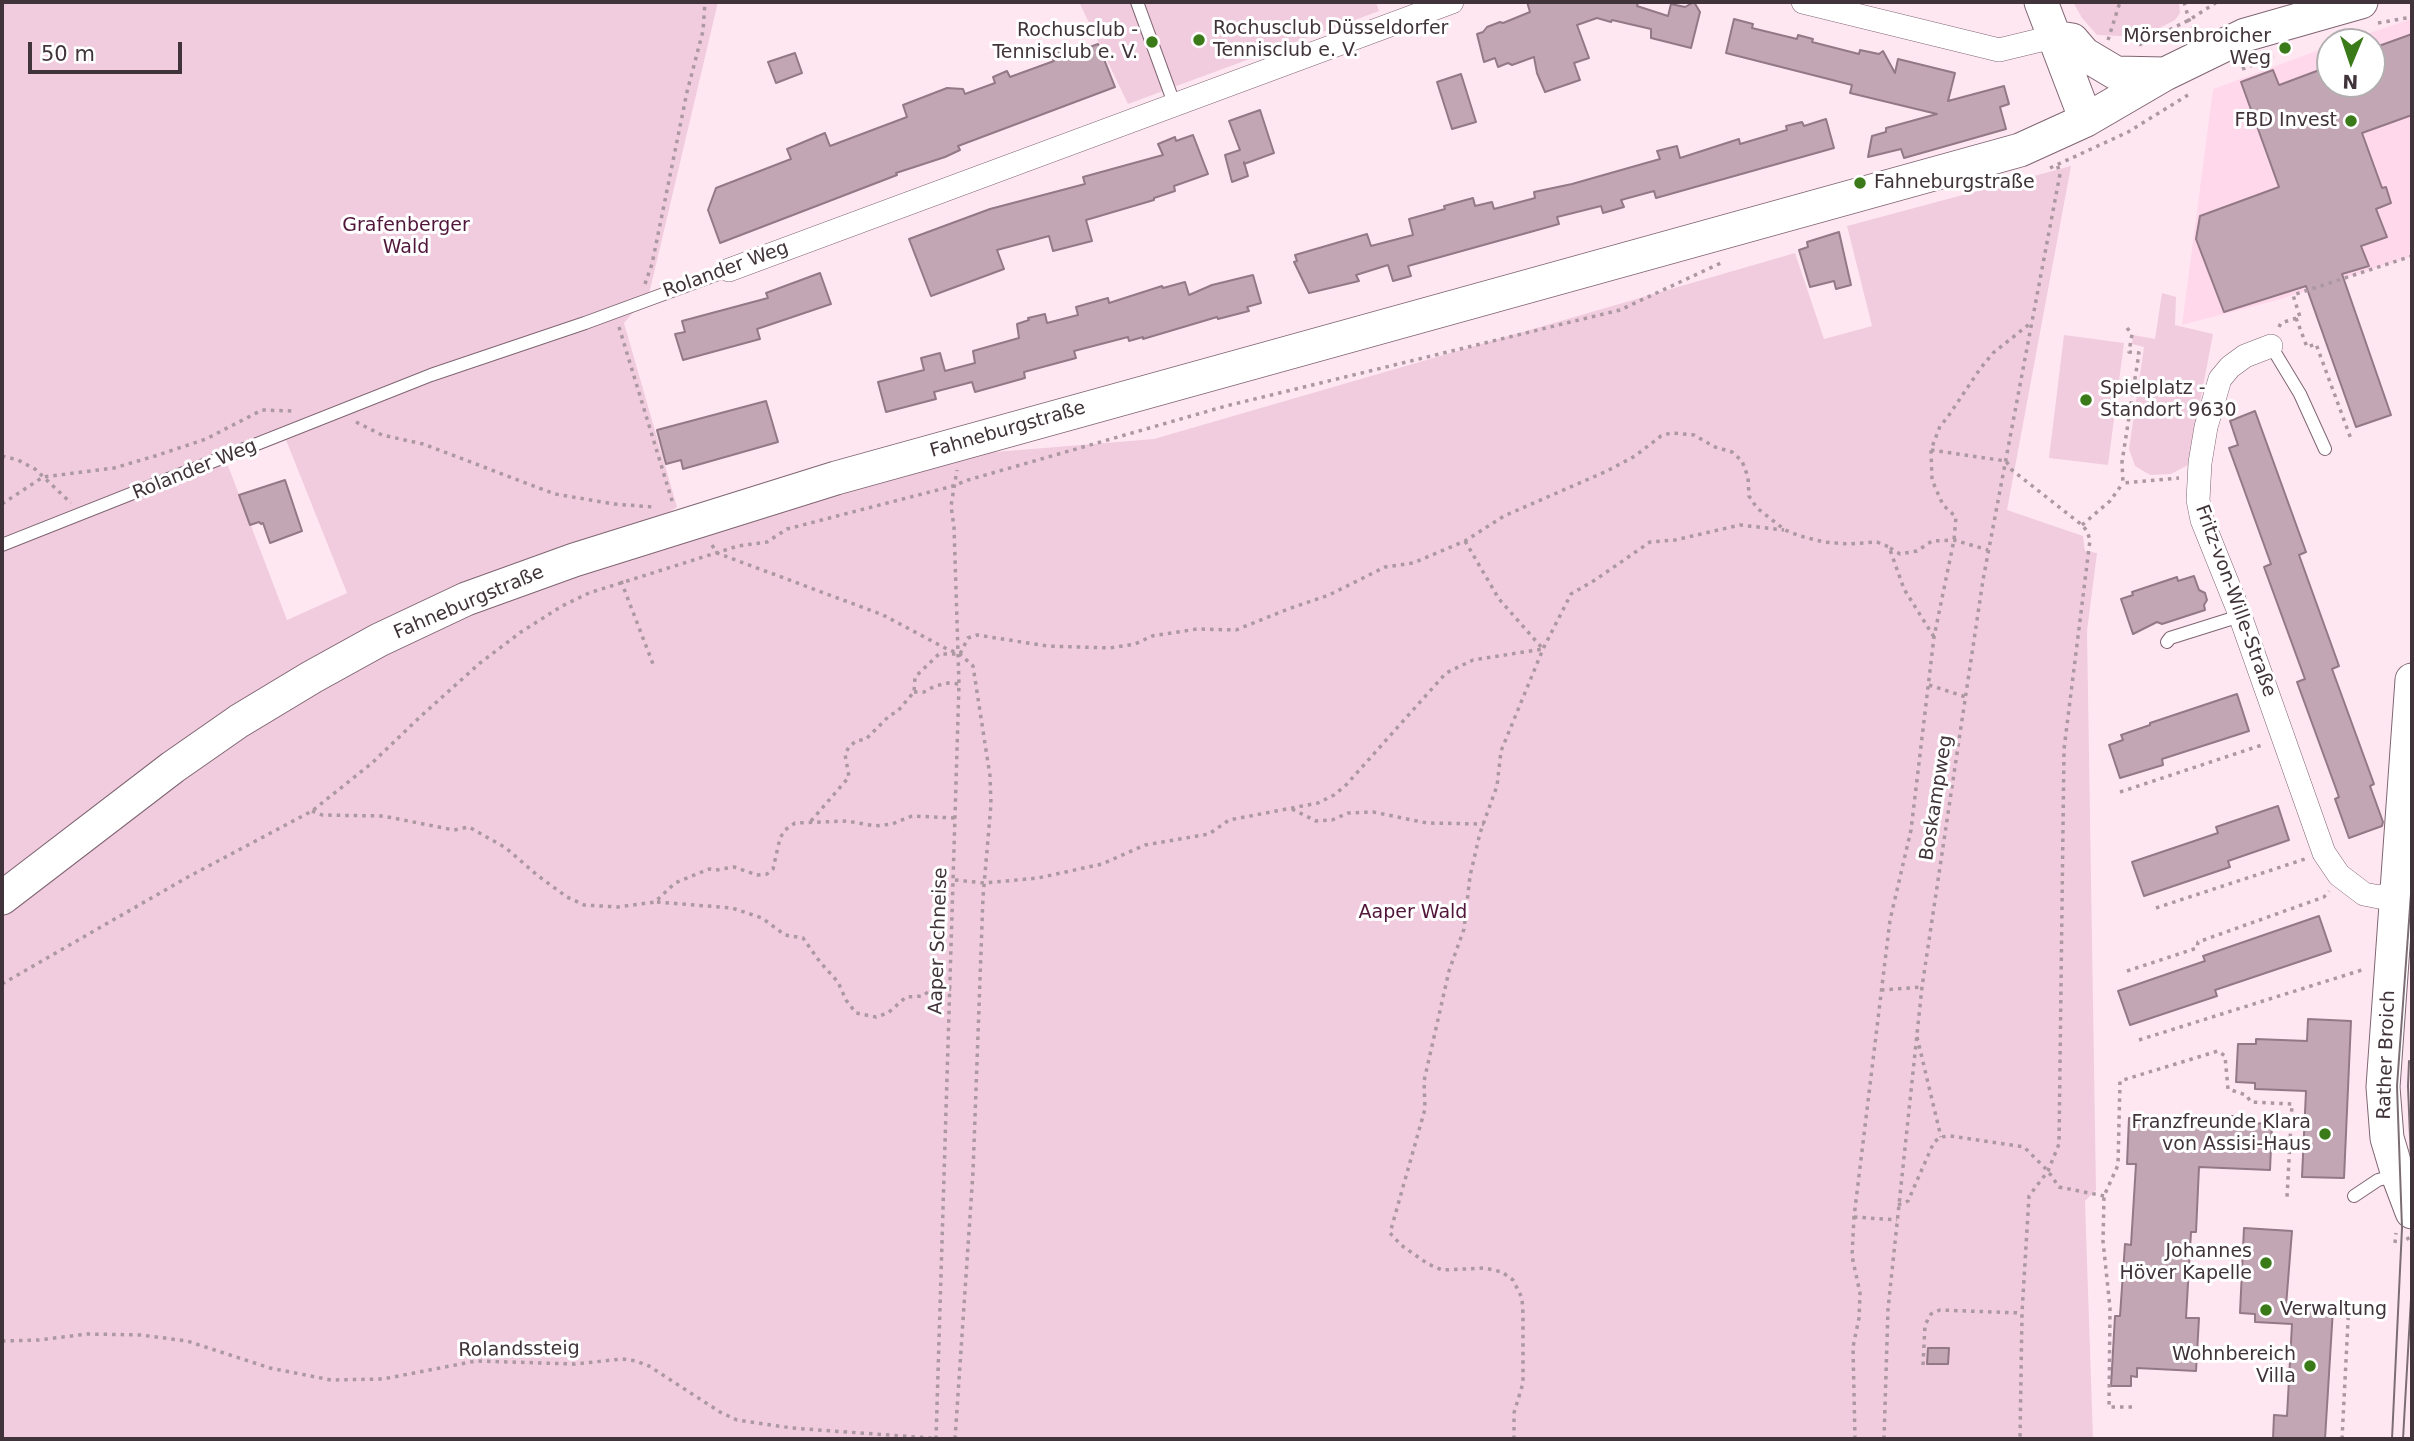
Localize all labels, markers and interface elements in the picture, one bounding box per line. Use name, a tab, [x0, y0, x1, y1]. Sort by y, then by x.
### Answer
place label: Rochusclub Düsseldorfer Tennisclub e. V.	[1213, 18, 1448, 62]
place label: Rochusclub - Tennisclub e. V.	[992, 20, 1138, 64]
place label: Mörsenbroicher Weg	[2123, 26, 2271, 70]
scale bar	[32, 28, 186, 72]
north arrow	[2316, 28, 2386, 98]
marker: Rochusclub Düsseldorfer Tennisclub e. V.	[1191, 32, 1207, 48]
marker: Rochusclub - Tennisclub e. V.	[1144, 34, 1160, 50]
marker: Mörsenbroicher Weg	[2277, 40, 2293, 56]
text: 50 m	[41, 42, 95, 66]
text: N	[2342, 71, 2359, 93]
place label: FBD Invest	[2234, 110, 2337, 132]
marker: FBD Invest	[2343, 113, 2359, 129]
place label: Fahneburgstraße	[1874, 172, 2035, 194]
marker: Fahneburgstraße	[1852, 175, 1868, 191]
park label: Grafenberger Wald	[342, 215, 470, 259]
street label: Rolander Weg	[660, 237, 792, 303]
place label: Spielplatz - Standort 9630	[2100, 378, 2237, 422]
marker: Spielplatz - Standort 9630	[2078, 392, 2094, 408]
street label: Fahneburgstraße	[928, 397, 1088, 463]
street label: Rolander Weg	[130, 435, 260, 505]
street label: Fritz-von-Wille-Straße	[2190, 502, 2280, 700]
street label: Fahneburgstraße	[391, 561, 547, 645]
street label: Boskampweg	[1916, 734, 1958, 862]
street label: Aaper Schneise	[925, 867, 953, 1015]
park label: Aaper Wald	[1359, 902, 1467, 924]
street label: Rather Broich	[2373, 990, 2401, 1120]
place label: Franzfreunde Klara von Assisi-Haus	[2132, 1112, 2311, 1156]
marker: Franzfreunde Klara von Assisi-Haus	[2317, 1126, 2333, 1142]
place label: Johannes Höver Kapelle	[2120, 1241, 2252, 1285]
marker: Johannes Höver Kapelle	[2258, 1255, 2274, 1271]
place label: Verwaltung	[2280, 1299, 2387, 1321]
marker: Verwaltung	[2258, 1302, 2274, 1318]
street label: Rolandssteig	[458, 1338, 580, 1362]
place label: Wohnbereich Villa	[2172, 1344, 2296, 1388]
marker: Wohnbereich Villa	[2302, 1358, 2318, 1374]

